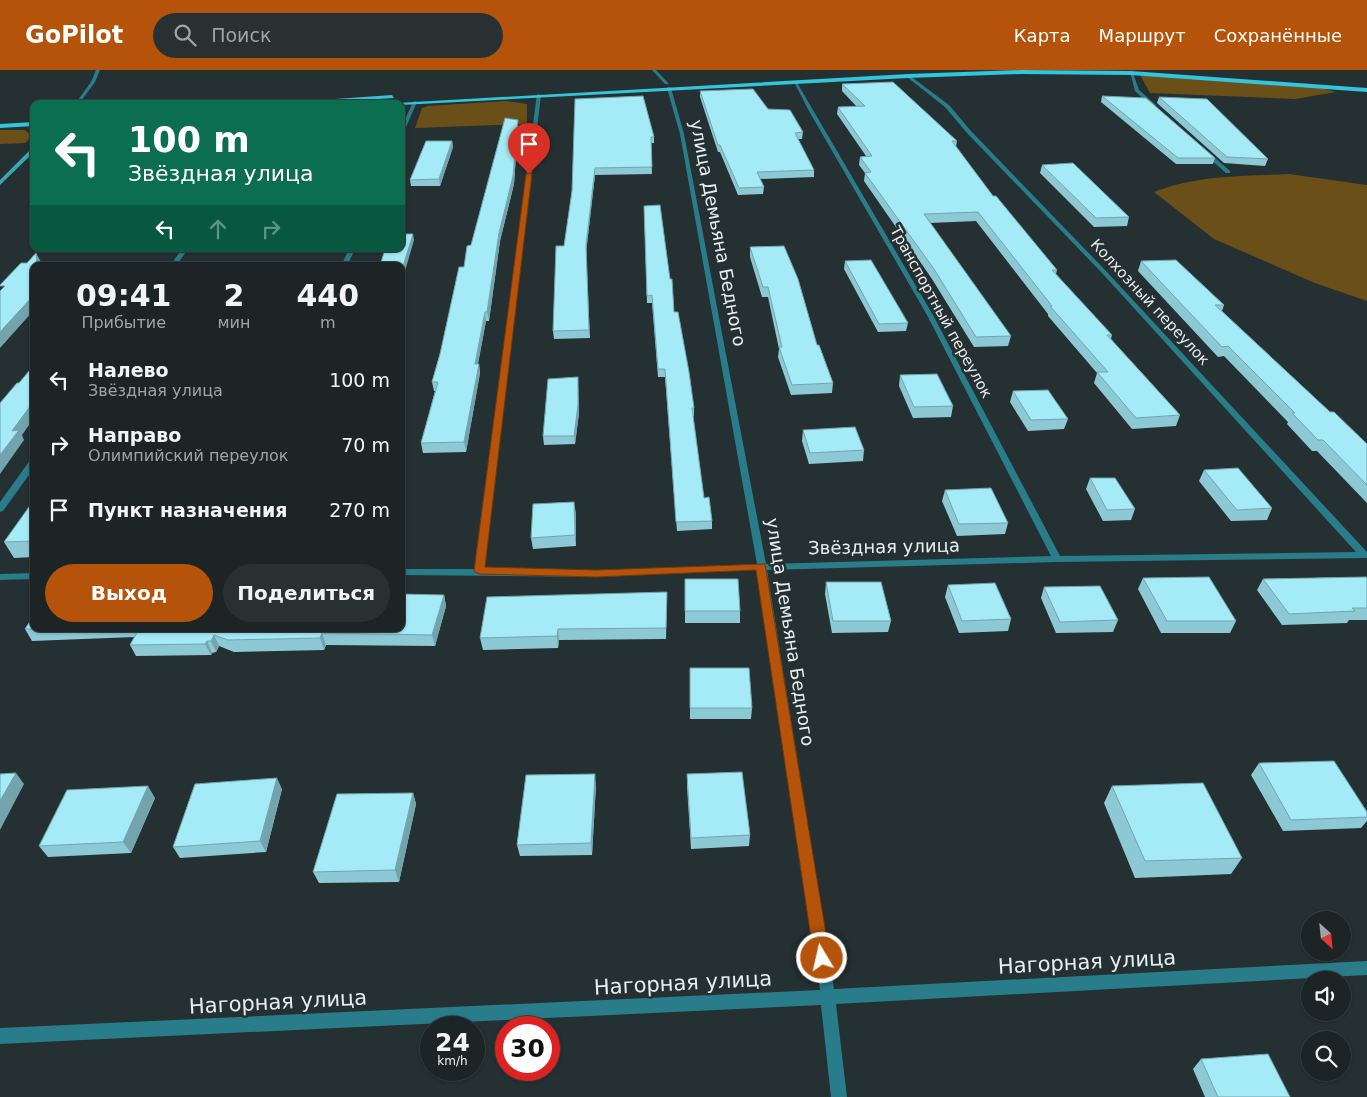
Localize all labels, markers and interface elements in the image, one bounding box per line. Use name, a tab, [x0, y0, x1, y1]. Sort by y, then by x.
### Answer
search box	[153, 13, 503, 58]
text: GoPilot	[25, 21, 123, 49]
icon: search	[171, 21, 199, 49]
text: Поиск	[211, 24, 271, 46]
text: Карта	[1014, 25, 1071, 46]
text: Маршрут	[1099, 25, 1186, 46]
text: Сохранённые	[1214, 25, 1342, 46]
street label: улица Демьяна Бедного	[686, 118, 751, 348]
icon: left	[45, 120, 110, 185]
text: 100 m	[128, 120, 250, 160]
pin	[508, 123, 550, 174]
icon: arrive	[515, 130, 543, 158]
text: Звёздная улица	[128, 161, 313, 186]
icon: left	[151, 215, 179, 243]
icon: ahead	[204, 215, 232, 243]
icon: right	[257, 215, 285, 243]
street label: Транспортный переулок	[886, 222, 996, 401]
street label: Колхозный переулок	[1087, 235, 1213, 369]
text: 09:41	[76, 278, 171, 313]
text: 2	[224, 278, 244, 313]
text: 440	[296, 278, 359, 313]
text: Прибытие	[81, 313, 166, 332]
text: мин	[217, 313, 250, 332]
text: m	[320, 313, 336, 332]
text: Налево	[88, 359, 169, 381]
icon: left	[45, 366, 73, 394]
text: 100 m	[329, 369, 390, 391]
text: Звёздная улица	[88, 381, 223, 400]
text: Направо	[88, 424, 181, 446]
icon: right	[45, 431, 73, 459]
text: 70 m	[341, 434, 390, 456]
text: Олимпийский переулок	[88, 446, 288, 465]
icon: arrive	[45, 496, 73, 524]
text: Пункт назначения	[88, 499, 287, 521]
text: 270 m	[329, 499, 390, 521]
street label: улица Демьяна Бедного	[762, 516, 819, 747]
street label: Звёздная улица	[808, 535, 960, 558]
button: Выход	[45, 564, 213, 622]
button: Поделиться	[223, 564, 390, 622]
north arrow	[1301, 911, 1351, 961]
map controls	[1301, 911, 1351, 1081]
position arrow	[795, 931, 847, 983]
street label: Нагорная улица	[997, 945, 1177, 979]
street label: Нагорная улица	[593, 966, 773, 1000]
button: sound	[1301, 971, 1351, 1021]
street label: Нагорная улица	[188, 985, 368, 1019]
speed limit sign: 30	[495, 1016, 560, 1081]
text: 24	[435, 1028, 470, 1057]
button: search	[1301, 1031, 1351, 1081]
text: km/h	[437, 1054, 468, 1068]

